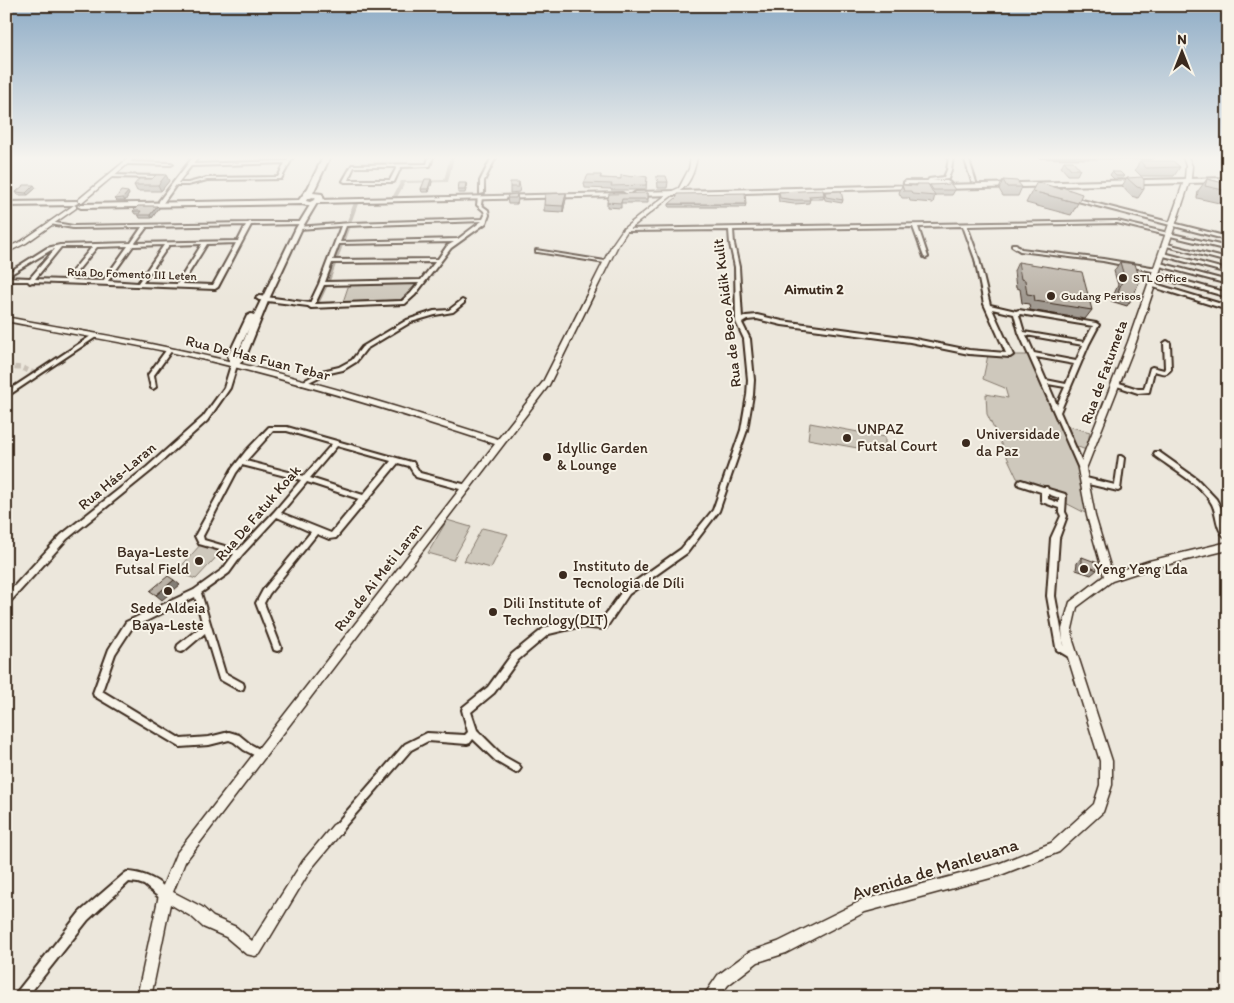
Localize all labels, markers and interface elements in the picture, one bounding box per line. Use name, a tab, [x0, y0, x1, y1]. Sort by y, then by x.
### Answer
north arrow	[1156, 28, 1206, 78]
text: N	[1177, 31, 1187, 48]
street label: Rua de Beco Aidik Kulit	[709, 237, 745, 388]
street label: Rua Do Fomento III Leten	[67, 265, 198, 283]
place label: STL Office	[1133, 271, 1187, 285]
marker: STL Office	[1117, 272, 1129, 284]
district label: Aimutin 2	[783, 281, 844, 298]
place label: Gudang Perisos	[1061, 289, 1141, 303]
marker: Gudang Perisos	[1045, 290, 1057, 302]
street label: Rua de Fatumeta	[1077, 317, 1131, 426]
street label: Rua De Has Fuan Tebar	[184, 331, 332, 385]
place label: UNPAZ Futsal Court	[857, 420, 938, 455]
place label: Universidade da Paz	[976, 425, 1060, 460]
marker: UNPAZ Futsal Court	[841, 432, 853, 444]
marker: Universidade da Paz	[960, 437, 972, 449]
street label: Rua Hás-Laran	[74, 438, 160, 514]
place label: Idyllic Garden & Lounge	[557, 439, 648, 474]
marker: Idyllic Garden & Lounge	[541, 451, 553, 463]
street label: Rua De Fatuk Koak	[211, 461, 305, 565]
street label: Rua de Ai Meti Laran	[330, 519, 426, 635]
place label: Baya-Leste Futsal Field	[115, 543, 189, 578]
marker: Baya-Leste Futsal Field	[193, 555, 205, 567]
place label: Instituto de Tecnologia de Díli	[573, 557, 684, 592]
place label: Yeng Yeng Lda	[1094, 560, 1188, 578]
marker: Yeng Yeng Lda	[1078, 563, 1090, 575]
marker: Instituto de Tecnologia de Díli	[557, 569, 569, 581]
marker: Sede Aldeia Baya-Leste	[162, 585, 174, 597]
place label: Dili Institute of Technology(DIT)	[503, 594, 608, 629]
place label: Sede Aldeia Baya-Leste	[131, 599, 206, 634]
marker: Dili Institute of Technology(DIT)	[487, 606, 499, 618]
street label: Avenida de Manleuana	[849, 833, 1021, 905]

